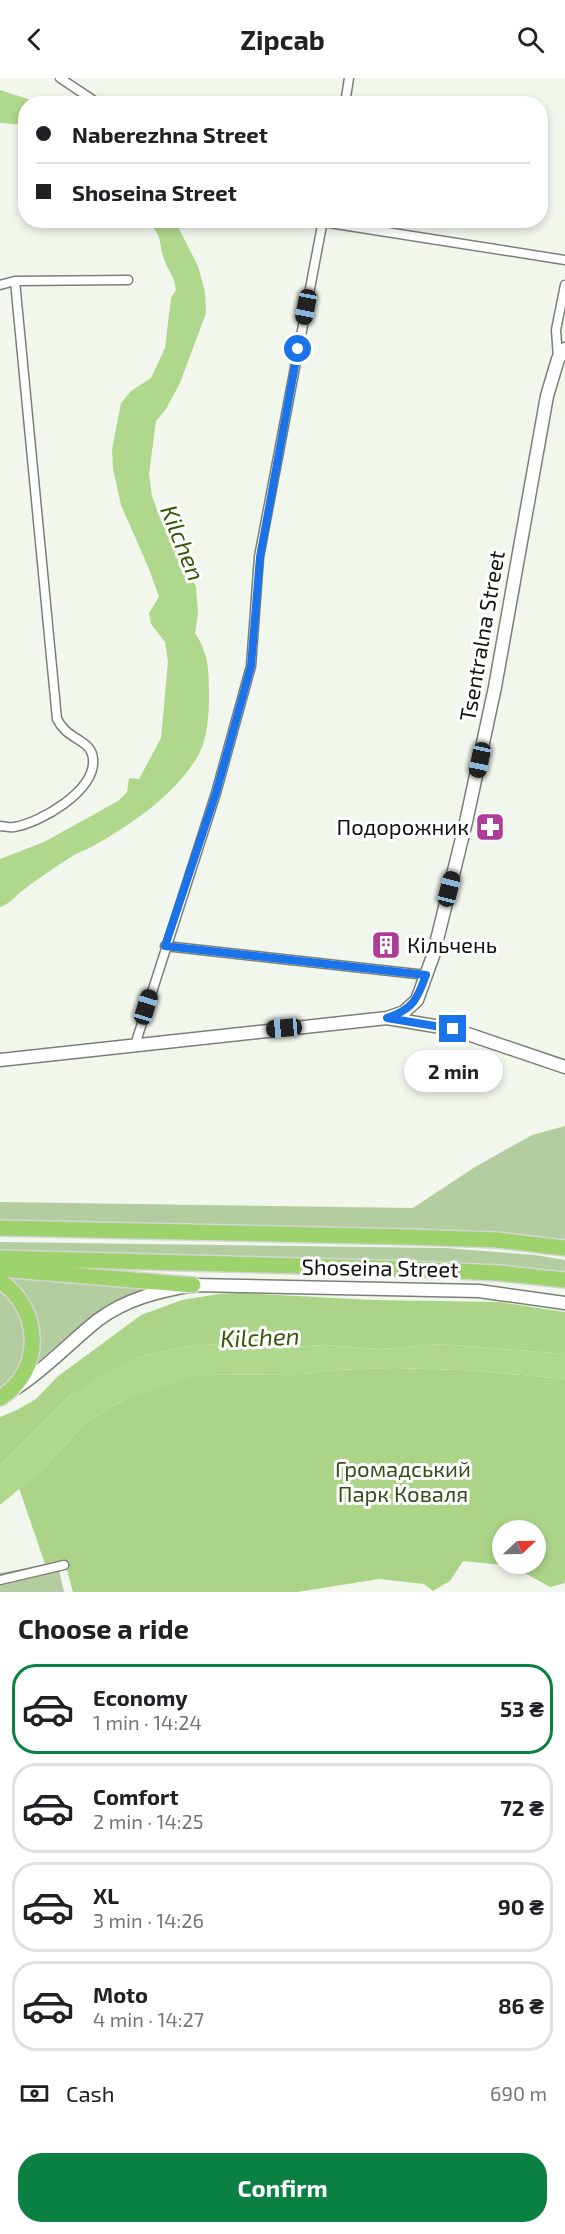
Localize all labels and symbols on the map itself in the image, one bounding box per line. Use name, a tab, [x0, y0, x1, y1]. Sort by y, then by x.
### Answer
car	[294, 288, 318, 326]
route start	[284, 335, 311, 362]
water label: Kilchen	[155, 500, 212, 585]
street label: Tsentralna Street	[453, 548, 509, 723]
car	[467, 741, 493, 779]
pharmacy icon: Подорожник	[474, 811, 506, 843]
place label: Подорожник	[336, 813, 469, 839]
car	[436, 869, 462, 909]
building icon: Кільчень	[370, 929, 402, 961]
place label: Кільчень	[407, 931, 497, 957]
car	[132, 987, 160, 1027]
route end	[439, 1015, 466, 1042]
car	[265, 1017, 303, 1039]
callout: 2 min	[404, 1050, 502, 1092]
street label: Shoseina Street	[301, 1253, 459, 1281]
water label: Kilchen	[220, 1321, 300, 1352]
park label: Громадський Парк Коваля	[335, 1455, 471, 1506]
north arrow	[492, 1520, 546, 1574]

